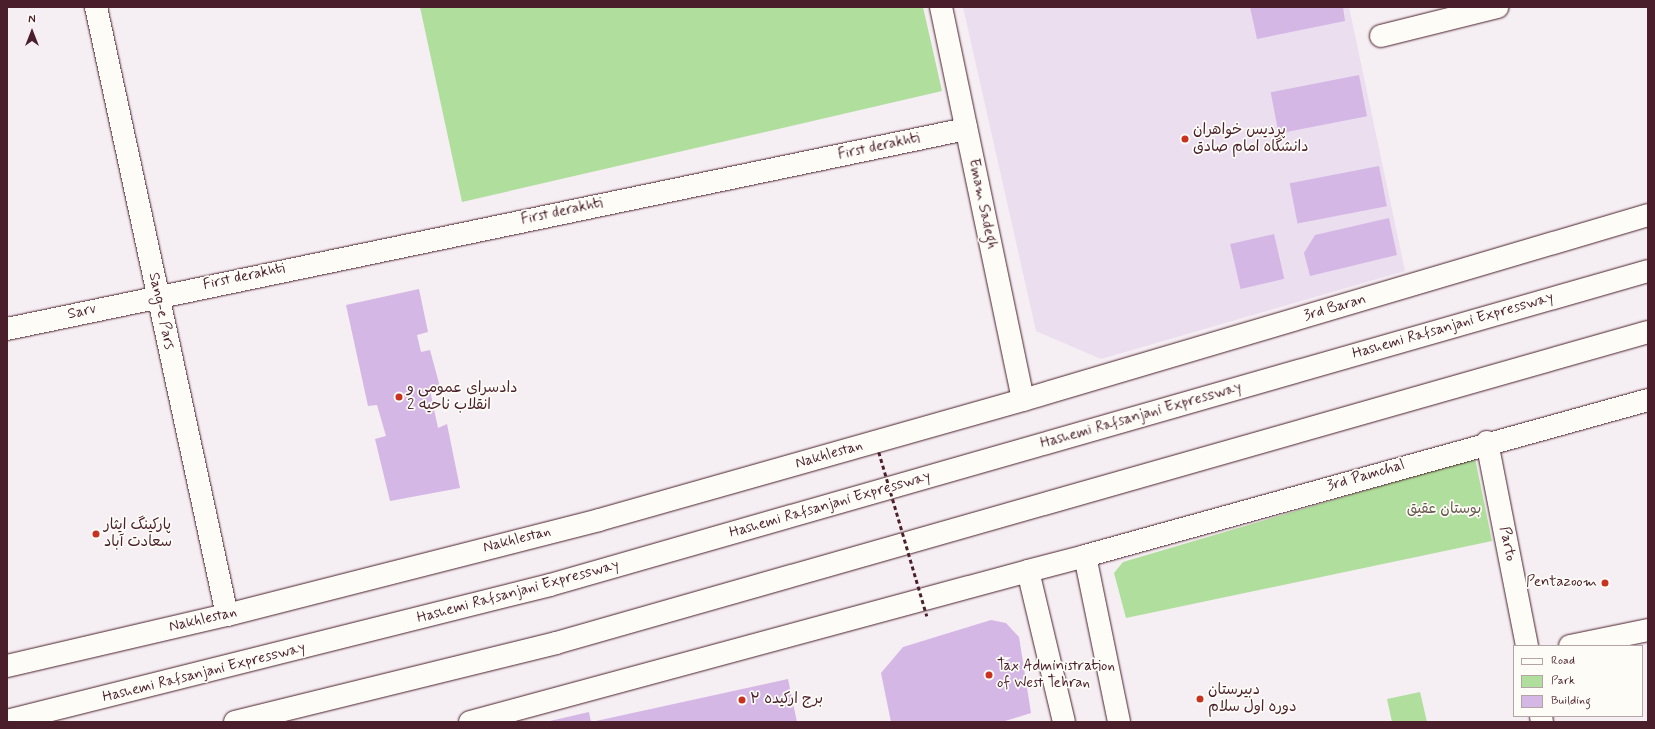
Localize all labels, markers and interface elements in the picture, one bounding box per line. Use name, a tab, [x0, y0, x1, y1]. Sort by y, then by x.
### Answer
north arrow	[12, 12, 52, 52]
text: N	[28, 13, 36, 27]
place label: پردیس خواهران دانشگاه امام صادق	[1193, 121, 1308, 156]
street label: First derakhti	[836, 130, 922, 164]
marker: پردیس خواهران دانشگاه امام صادق	[1180, 134, 1190, 144]
street label: Emam Sadegh	[964, 157, 1000, 251]
street label: First derakhti	[519, 195, 605, 229]
street label: First derakhti	[201, 260, 287, 294]
street label: Sang-e Pars	[144, 271, 178, 351]
street label: Hashemi Rafsanjani Expressway	[1348, 288, 1558, 364]
street label: 3rd Baran	[1301, 290, 1369, 326]
street label: Sarv	[66, 300, 98, 324]
street label: Hashemi Rafsanjani Expressway	[1036, 378, 1246, 454]
place label: دادسرای عمومی و انقلاب ناحیه 2	[407, 379, 517, 414]
marker: دادسرای عمومی و انقلاب ناحیه 2	[394, 392, 404, 402]
street label: Nakhlestan	[793, 437, 865, 473]
street label: 3rd Pamchal	[1325, 456, 1407, 496]
street label: Hashemi Rafsanjani Expressway	[725, 467, 935, 543]
park label: بوستان عقیق	[1407, 501, 1481, 519]
place label: پارکینگ ایثار سعادت آباد	[104, 516, 172, 551]
street label: Nakhlestan	[481, 523, 553, 557]
street label: Parto	[1495, 525, 1519, 563]
marker: پارکینگ ایثار سعادت آباد	[91, 529, 101, 539]
street label: Hashemi Rafsanjani Expressway	[413, 556, 623, 628]
place label: Pentazoom	[1526, 574, 1597, 592]
marker: Pentazoom	[1600, 578, 1610, 588]
street label: Nakhlestan	[167, 603, 239, 637]
street label: Hashemi Rafsanjani Expressway	[98, 638, 310, 708]
legend	[1513, 645, 1643, 717]
text: Road	[1551, 653, 1575, 669]
place label: Tax Administration of West Tehran	[997, 657, 1120, 692]
marker: Tax Administration of West Tehran	[984, 670, 994, 680]
text: Park	[1551, 673, 1575, 689]
place label: دبیرستان دوره اول سلام	[1208, 681, 1297, 716]
place label: برج ارکیده ۲	[750, 691, 823, 709]
text: Building	[1551, 693, 1591, 709]
marker: دبیرستان دوره اول سلام	[1195, 694, 1205, 704]
marker: برج ارکیده ۲	[737, 695, 747, 705]

